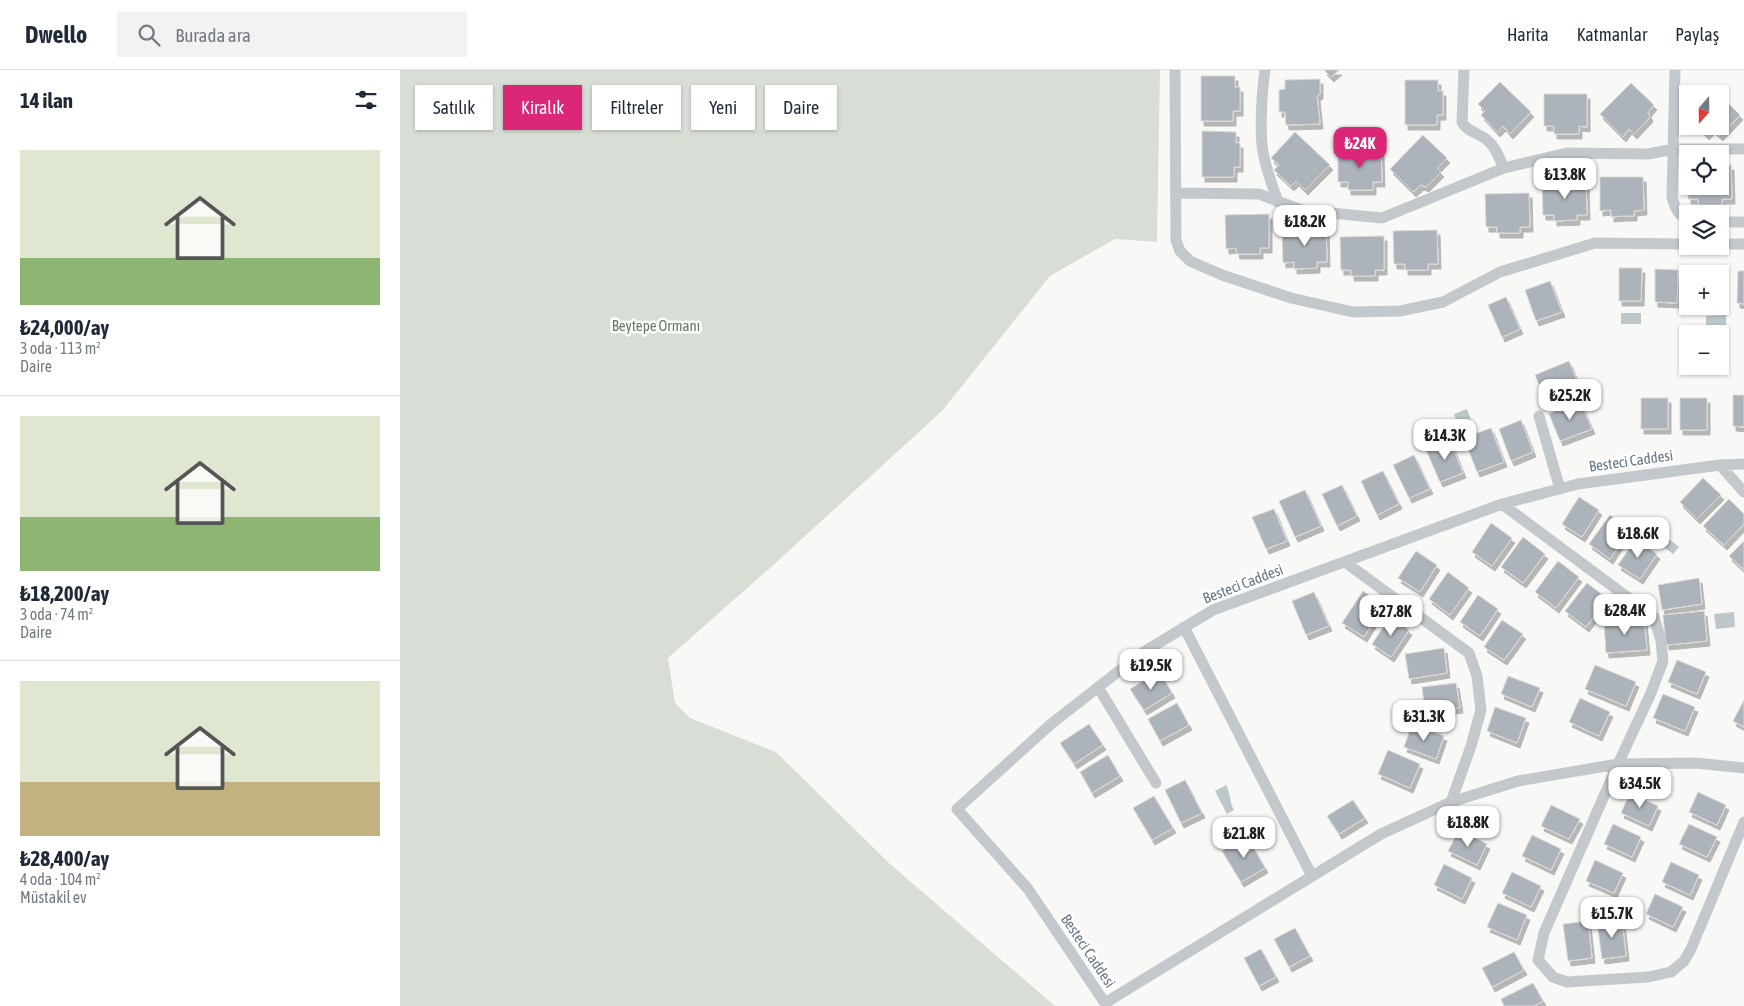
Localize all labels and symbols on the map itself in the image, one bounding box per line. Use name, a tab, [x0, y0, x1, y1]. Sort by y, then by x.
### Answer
north arrow	[1679, 85, 1729, 135]
pin: ₺24K	[1330, 126, 1390, 169]
pin: ₺13.8K	[1524, 158, 1606, 200]
pin: ₺18.2K	[1264, 204, 1346, 247]
park label: Beytepe Ormanı	[612, 317, 700, 334]
pin: ₺25.2K	[1529, 378, 1611, 421]
pin: ₺14.3K	[1404, 418, 1486, 461]
street label: Besteci Caddesi	[1588, 446, 1674, 475]
pin: ₺18.6K	[1597, 516, 1679, 559]
street label: Besteci Caddesi	[1200, 560, 1285, 607]
pin: ₺27.8K	[1350, 594, 1432, 637]
pin: ₺28.4K	[1584, 594, 1666, 636]
pin: ₺19.5K	[1110, 648, 1192, 691]
pin: ₺31.3K	[1383, 700, 1465, 742]
pin: ₺34.5K	[1599, 766, 1681, 809]
pin: ₺18.8K	[1427, 806, 1509, 848]
pin: ₺21.8K	[1203, 816, 1285, 859]
pin: ₺15.7K	[1571, 896, 1653, 939]
street label: Besteci Caddesi	[1058, 911, 1119, 991]

